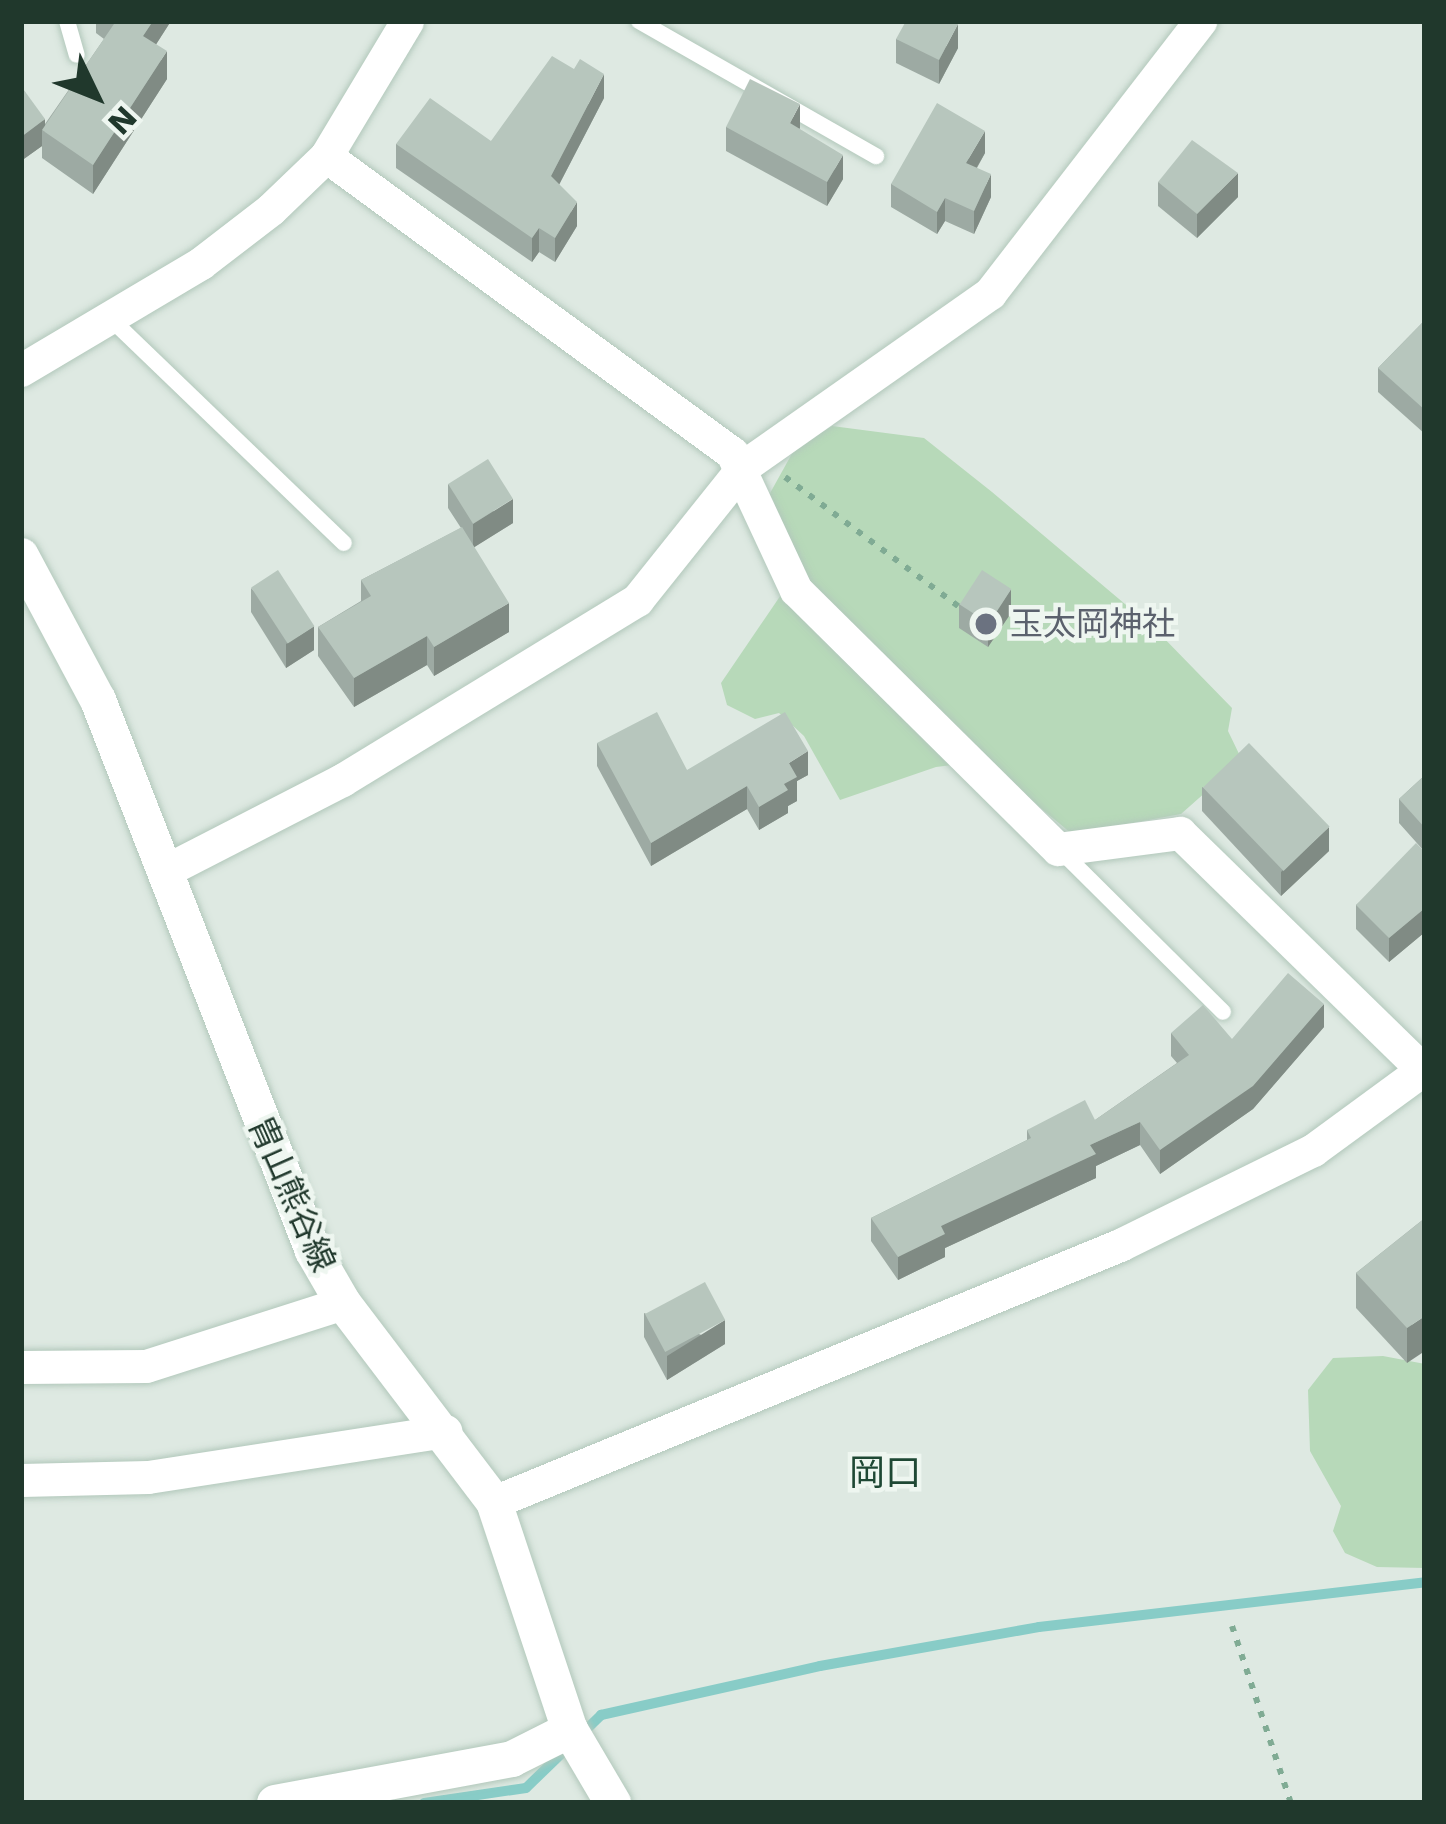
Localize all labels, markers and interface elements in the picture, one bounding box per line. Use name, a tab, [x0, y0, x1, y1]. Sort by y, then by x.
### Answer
north arrow	[36, 36, 156, 156]
text: N	[100, 99, 145, 143]
place label: 玉太岡神社	[1010, 604, 1175, 644]
marker: 玉太岡神社	[973, 611, 999, 637]
street label: 胄山熊谷線	[240, 1111, 344, 1277]
district label: 岡口	[849, 1452, 921, 1496]

